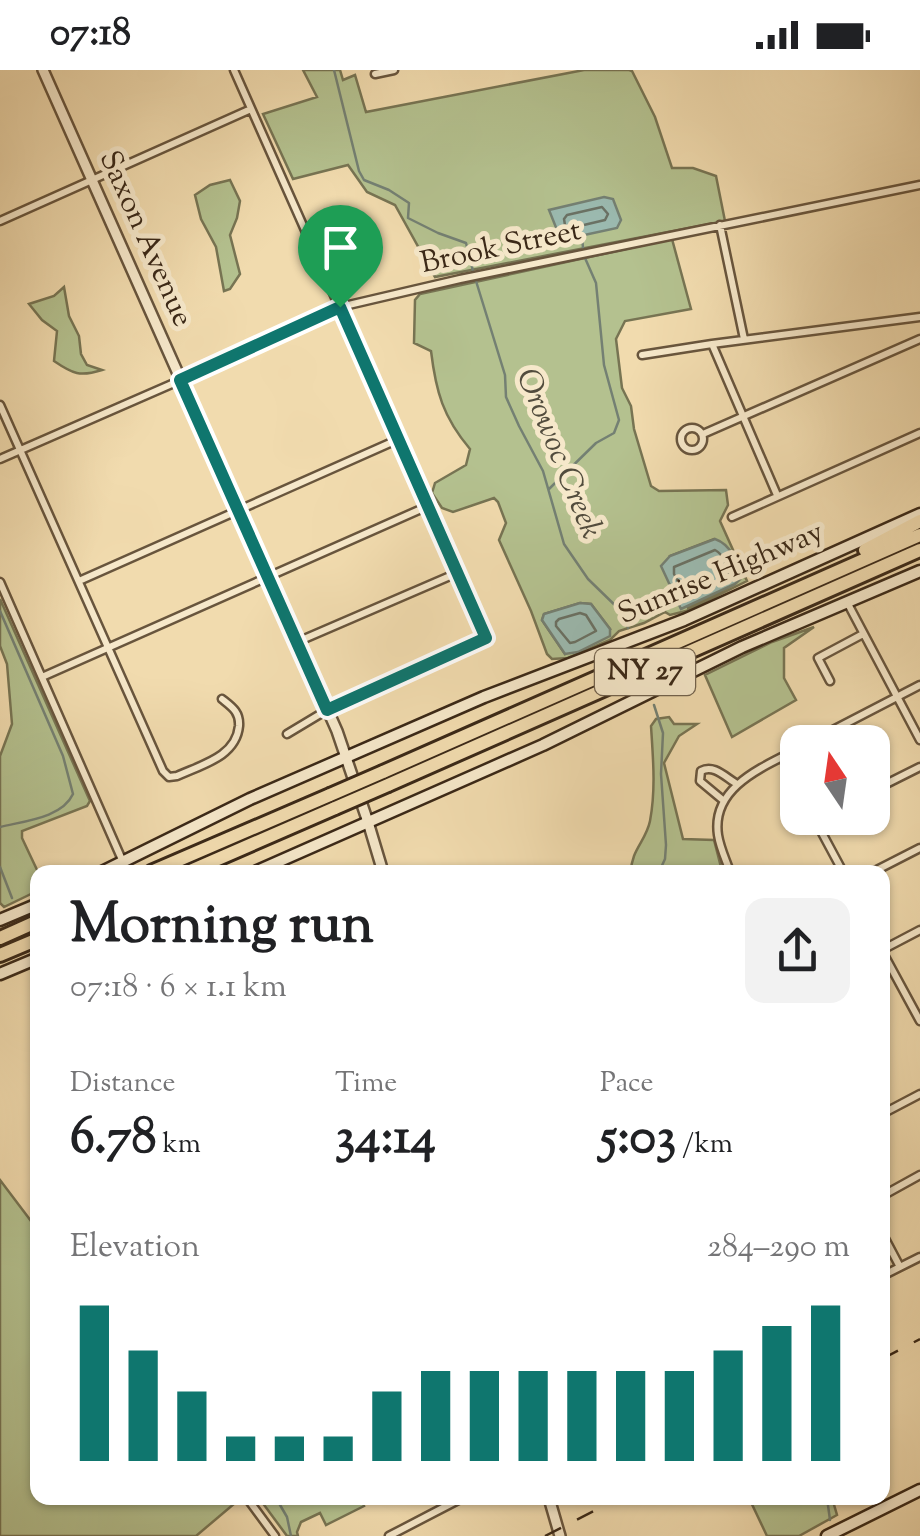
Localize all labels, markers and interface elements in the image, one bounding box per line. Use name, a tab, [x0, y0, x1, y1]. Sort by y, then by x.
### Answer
text: 07:18	[50, 8, 131, 62]
street label: Saxon Avenue	[87, 144, 203, 334]
pin	[298, 205, 383, 308]
street label: Brook Street	[417, 210, 585, 286]
icon: arrive	[313, 220, 368, 275]
water label: Orowoc Creek	[503, 362, 613, 546]
street label: Sunrise Highway	[612, 511, 830, 637]
road number: NY 27	[595, 649, 695, 695]
north arrow	[780, 725, 890, 835]
map controls	[780, 725, 890, 835]
text: Morning run	[70, 888, 374, 967]
button: share	[745, 898, 850, 1003]
text: 07:18 · 6 × 1.1 km	[70, 965, 287, 1011]
text: Distance	[70, 1064, 176, 1104]
text: Time	[335, 1064, 397, 1104]
text: Pace	[600, 1064, 654, 1104]
text: 6.78	[70, 1104, 157, 1176]
text: 34:14	[335, 1104, 436, 1176]
text: 5:03	[600, 1104, 676, 1176]
text: km	[157, 1125, 201, 1165]
text: /km	[676, 1125, 733, 1165]
text: Elevation	[70, 1225, 200, 1271]
text: 284–290 m	[707, 1225, 850, 1271]

